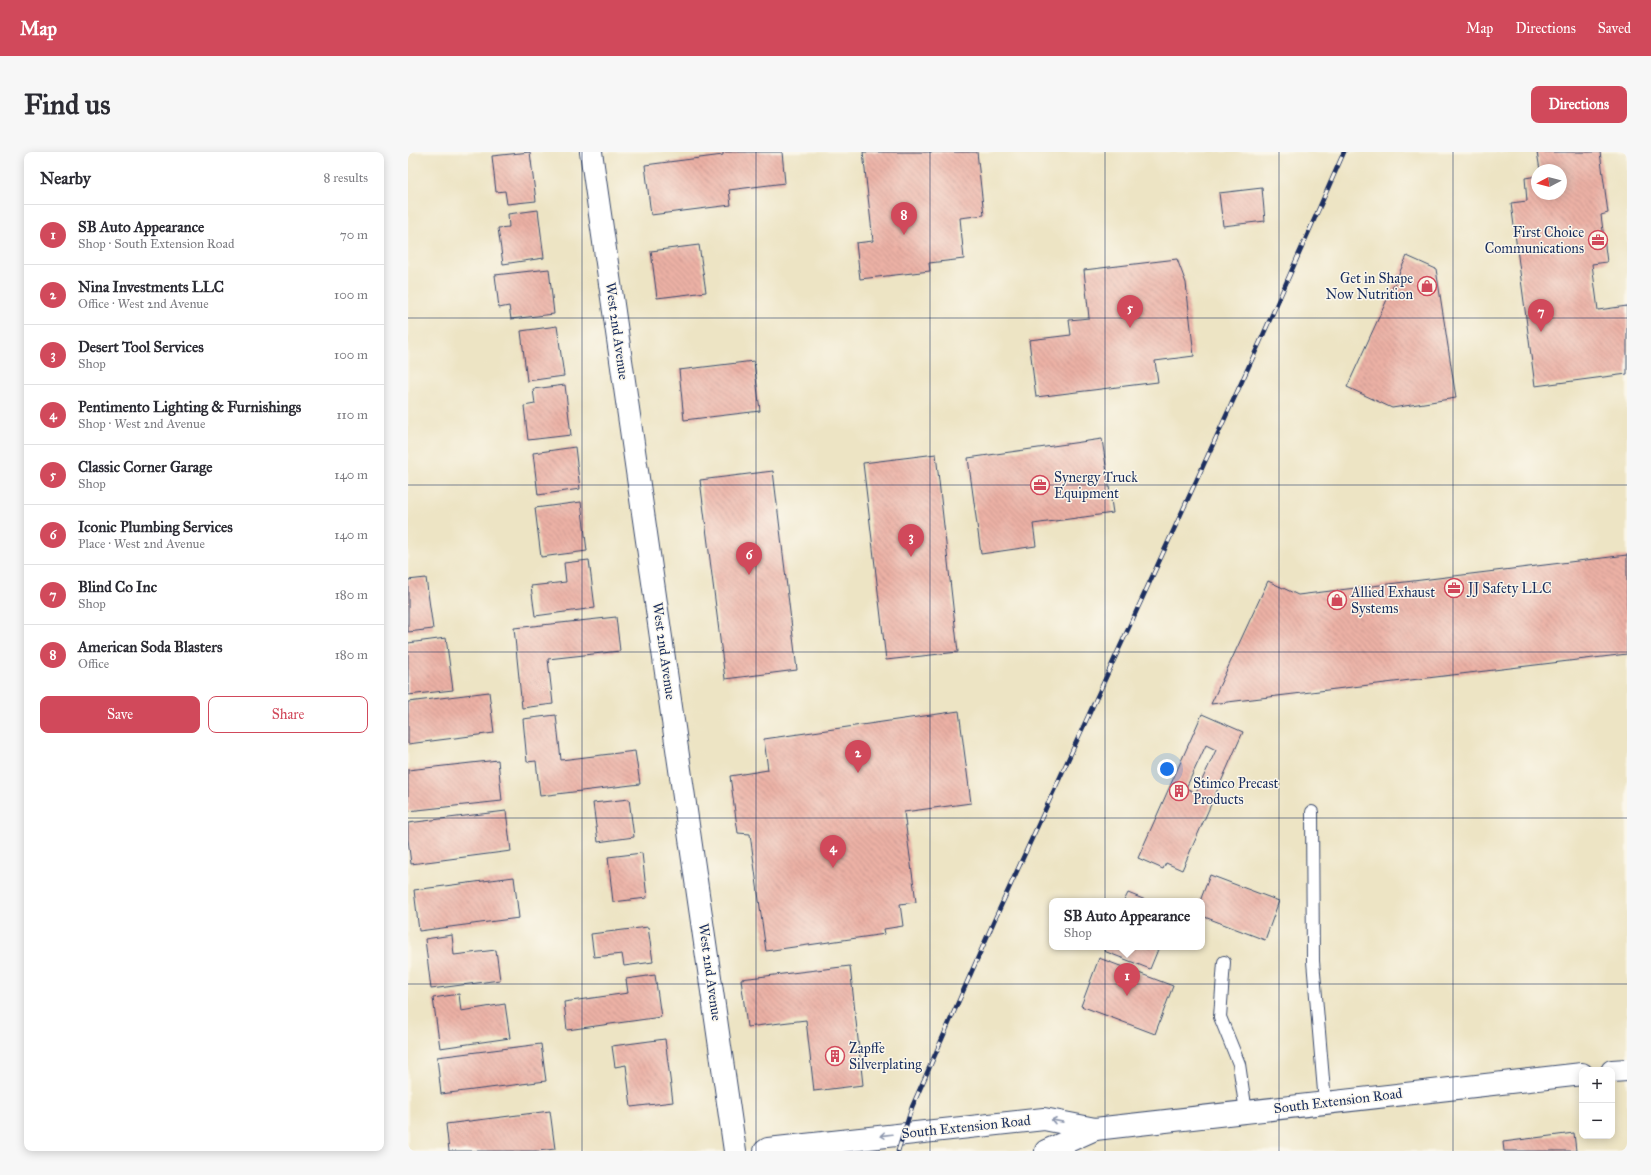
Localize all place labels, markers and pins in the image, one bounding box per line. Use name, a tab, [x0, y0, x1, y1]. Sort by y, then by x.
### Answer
pin: 8	[891, 202, 917, 235]
place label: First Choice Communications	[1485, 224, 1584, 257]
office icon: First Choice Communications	[1587, 229, 1609, 251]
place label: Get in Shape Now Nutrition	[1326, 270, 1413, 303]
shop icon: Get in Shape Now Nutrition	[1416, 275, 1438, 297]
pin: 5	[1117, 295, 1143, 328]
pin: 7	[1528, 299, 1554, 332]
place label: Synergy Truck Equipment	[1054, 469, 1138, 503]
office icon: Synergy Truck Equipment	[1029, 474, 1051, 496]
pin: 3	[898, 524, 924, 557]
pin: 6	[736, 542, 762, 575]
office icon: JJ Safety LLC	[1443, 577, 1465, 599]
place label: JJ Safety LLC	[1466, 580, 1552, 598]
place label: Allied Exhaust Systems	[1350, 584, 1435, 617]
shop icon: Allied Exhaust Systems	[1326, 589, 1348, 611]
pin: 2	[845, 740, 871, 773]
place label: Stimco Precast Products	[1193, 775, 1279, 808]
building icon: Stimco Precast Products	[1168, 780, 1190, 802]
pin: 4	[820, 835, 846, 868]
pin: 1	[1114, 963, 1140, 996]
place label: Zapffe Silverplating	[849, 1040, 922, 1073]
building icon: Zapffe Silverplating	[824, 1045, 846, 1067]

